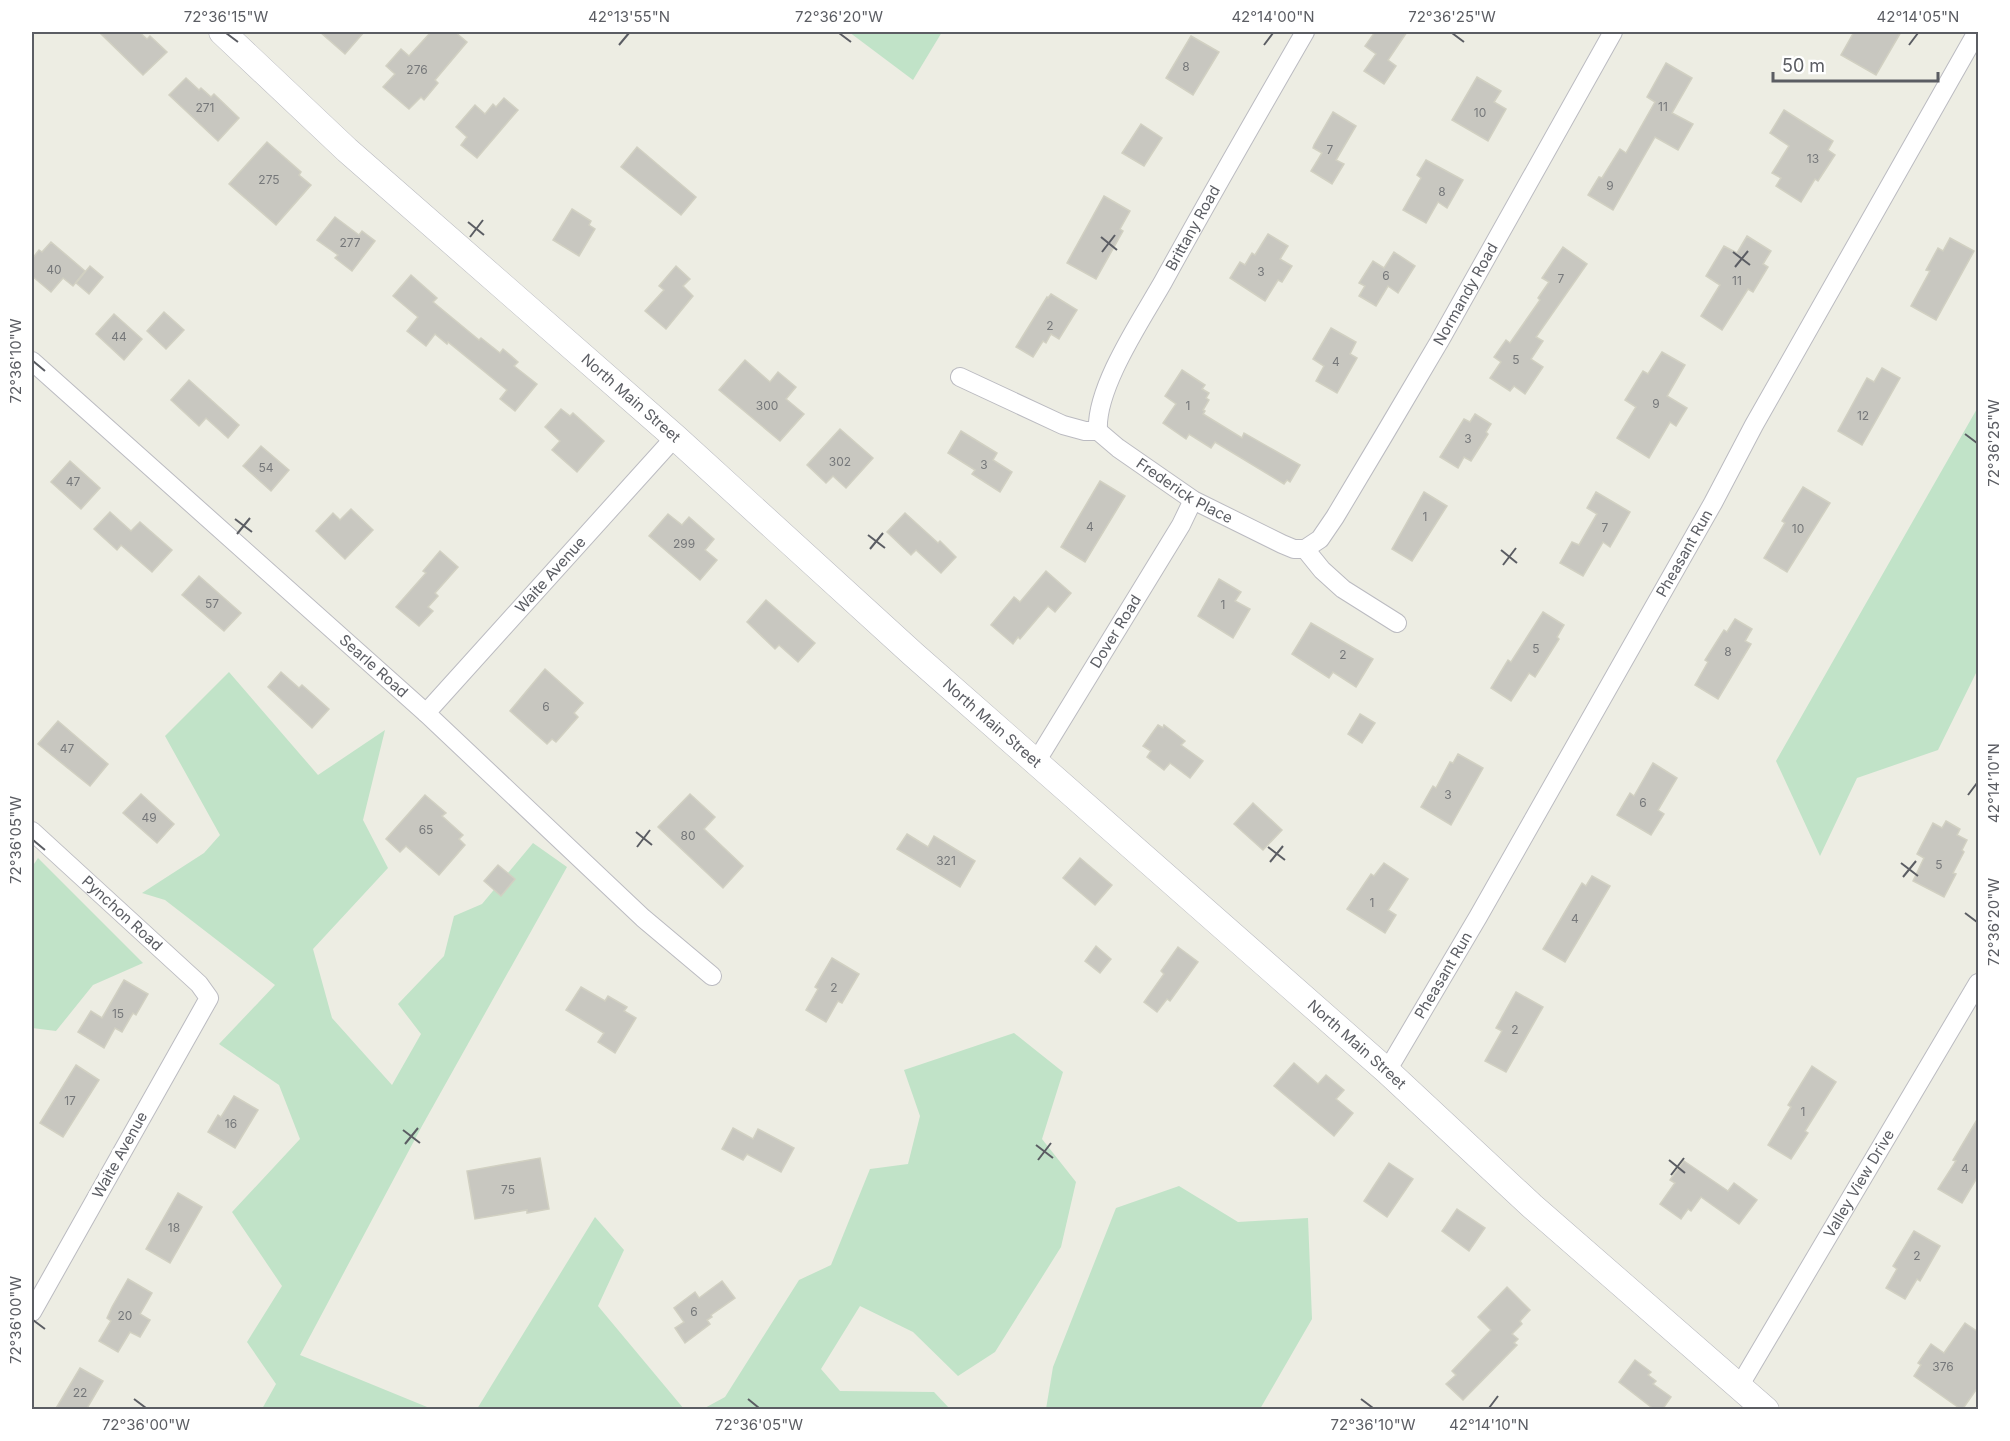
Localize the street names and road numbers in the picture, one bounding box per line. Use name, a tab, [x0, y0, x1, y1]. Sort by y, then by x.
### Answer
street label: Brittany Road	[1161, 182, 1224, 274]
street label: Normandy Road	[1429, 239, 1502, 349]
street label: North Main Street	[578, 350, 685, 446]
street label: Frederick Place	[1133, 454, 1236, 527]
street label: Pheasant Run	[1652, 506, 1716, 600]
street label: Waite Avenue	[511, 532, 590, 617]
street label: Dover Road	[1086, 591, 1145, 671]
street label: Searle Road	[336, 630, 412, 701]
street label: North Main Street	[939, 675, 1046, 772]
street label: Pynchon Road	[78, 871, 167, 955]
street label: Pheasant Run	[1410, 928, 1476, 1022]
street label: North Main Street	[1304, 996, 1410, 1093]
street label: Waite Avenue	[88, 1108, 151, 1202]
street label: Valley View Drive	[1819, 1126, 1898, 1241]

